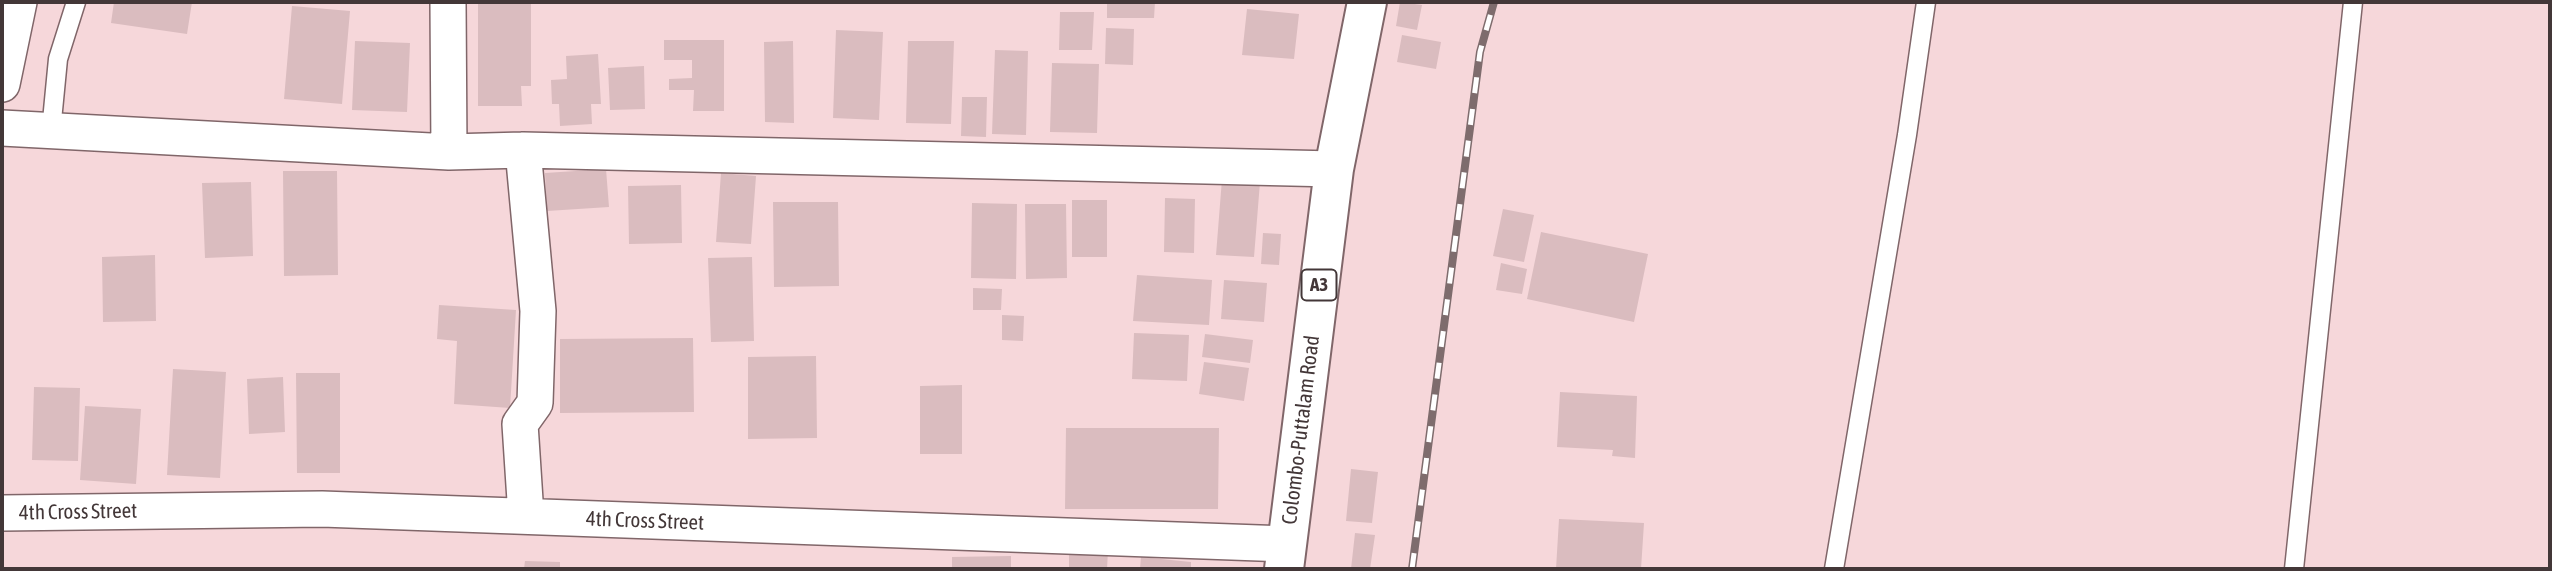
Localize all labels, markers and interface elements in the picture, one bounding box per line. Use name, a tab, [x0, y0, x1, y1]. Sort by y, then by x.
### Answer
road number: A3	[1302, 270, 1336, 300]
street label: Colombo-Puttalam Road	[1277, 334, 1325, 526]
street label: 4th Cross Street	[19, 498, 137, 526]
street label: 4th Cross Street	[585, 506, 705, 536]

